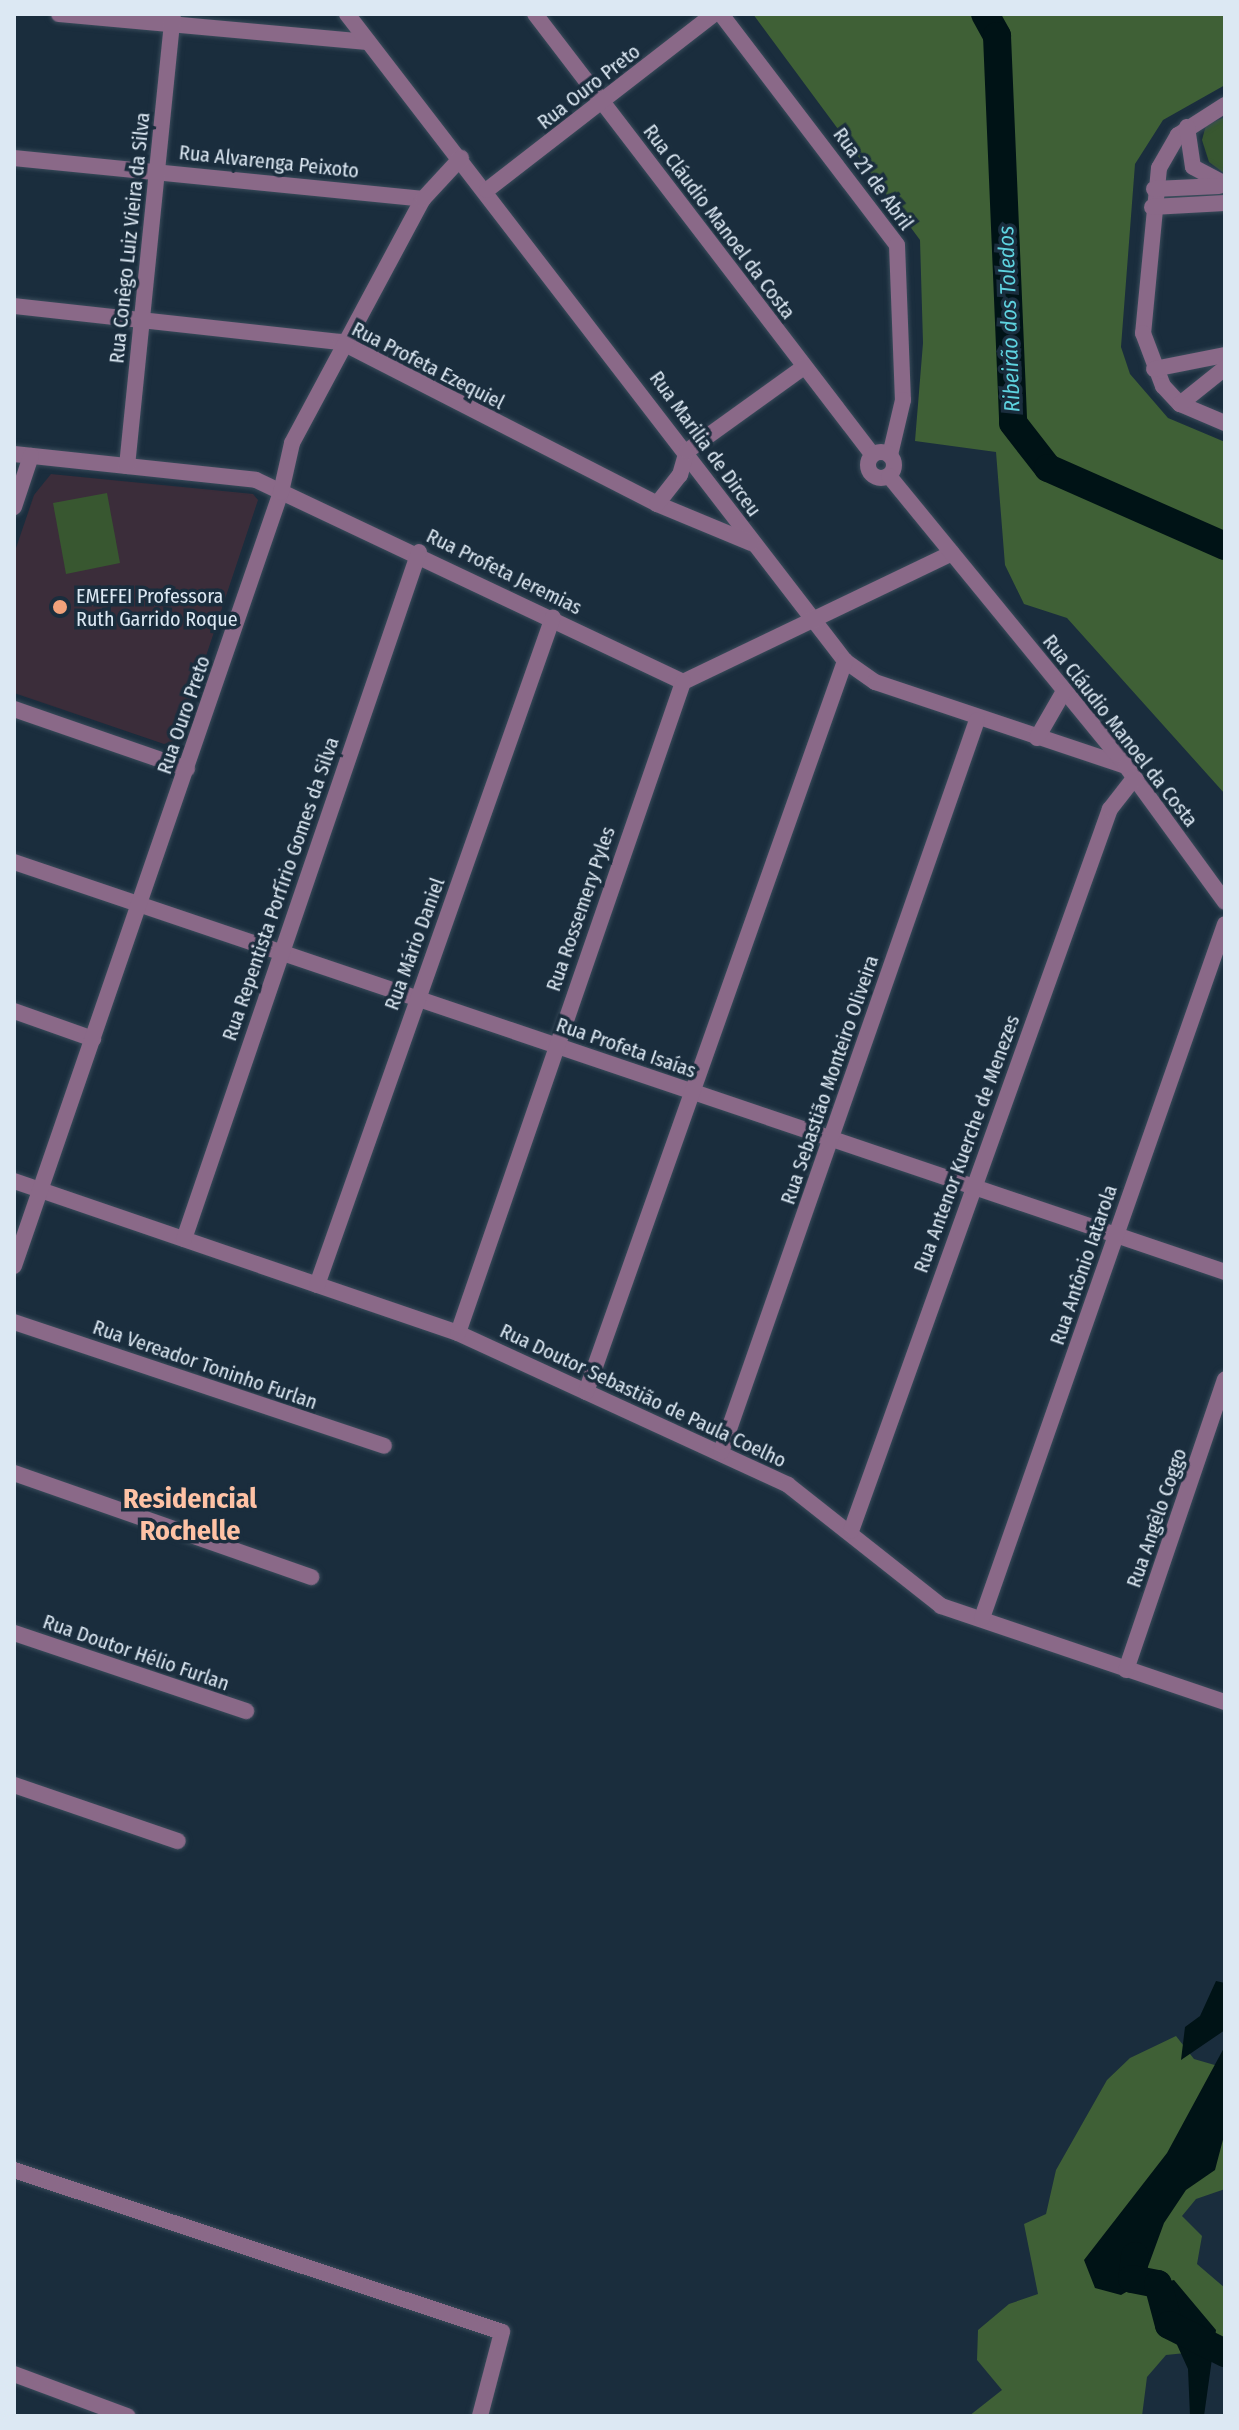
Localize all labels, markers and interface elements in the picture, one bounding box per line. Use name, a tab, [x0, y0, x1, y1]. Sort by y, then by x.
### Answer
street label: Rua Ouro Preto	[533, 39, 645, 135]
street label: Rua Conêgo Luiz Vieira da Silva	[105, 111, 155, 365]
street label: Rua Cláudio Manoel da Costa	[638, 120, 800, 324]
street label: Rua 21 de Abril	[828, 123, 918, 235]
street label: Rua Alvarenga Peixoto	[178, 141, 360, 183]
water label: Ribeirão dos Toledos	[993, 225, 1025, 413]
street label: Rua Profeta Ezequiel	[348, 317, 508, 415]
street label: Rua Marilia de Dirceu	[644, 367, 766, 521]
street label: Rua Profeta Jeremias	[422, 524, 586, 620]
place label: EMEFEI Professora Ruth Garrido Roque	[76, 584, 238, 631]
marker: EMEFEI Professora Ruth Garrido Roque	[51, 598, 69, 616]
street label: Rua Cláudio Manoel da Costa	[1037, 630, 1203, 832]
street label: Rua Ouro Preto	[153, 653, 215, 777]
street label: Rua Repentista Porfírio Gomes da Silva	[218, 734, 344, 1044]
street label: Rua Rossemery Pyles	[542, 824, 620, 994]
street label: Rua Mário Daniel	[380, 875, 450, 1013]
street label: Rua Sebastião Monteiro Oliveira	[776, 952, 884, 1208]
street label: Rua Antenor Kuerche de Menezes	[909, 1012, 1025, 1276]
street label: Rua Profeta Isaías	[553, 1013, 699, 1083]
street label: Rua Antônio Iatarola	[1045, 1182, 1123, 1348]
street label: Rua Vereador Toninho Furlan	[90, 1315, 320, 1415]
street label: Rua Doutor Sebastião de Paula Coelho	[496, 1319, 790, 1473]
street label: Rua Angêlo Coggo	[1122, 1445, 1192, 1591]
district label: Residencial Rochelle	[123, 1482, 257, 1548]
street label: Rua Doutor Hélio Furlan	[40, 1610, 232, 1696]

